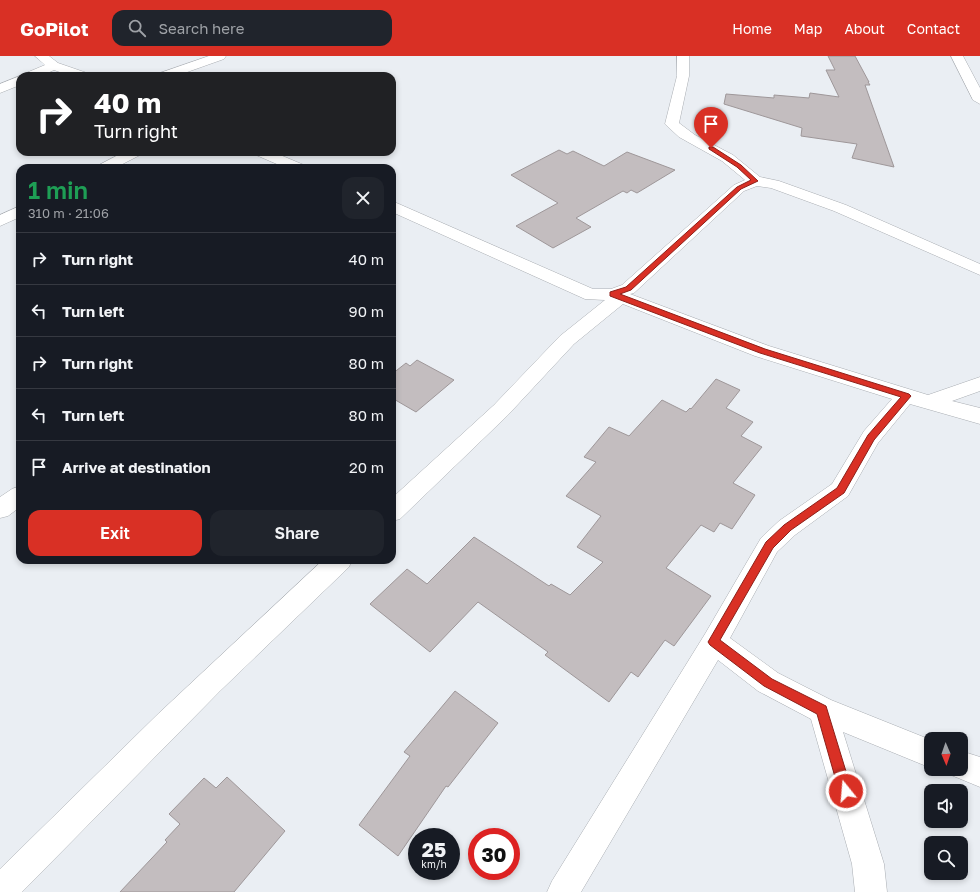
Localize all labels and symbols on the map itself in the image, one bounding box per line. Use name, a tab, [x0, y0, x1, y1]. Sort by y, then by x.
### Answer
pin	[694, 107, 728, 148]
north arrow	[924, 732, 968, 776]
position arrow	[825, 770, 867, 812]
speed limit sign: 30	[468, 828, 520, 880]

